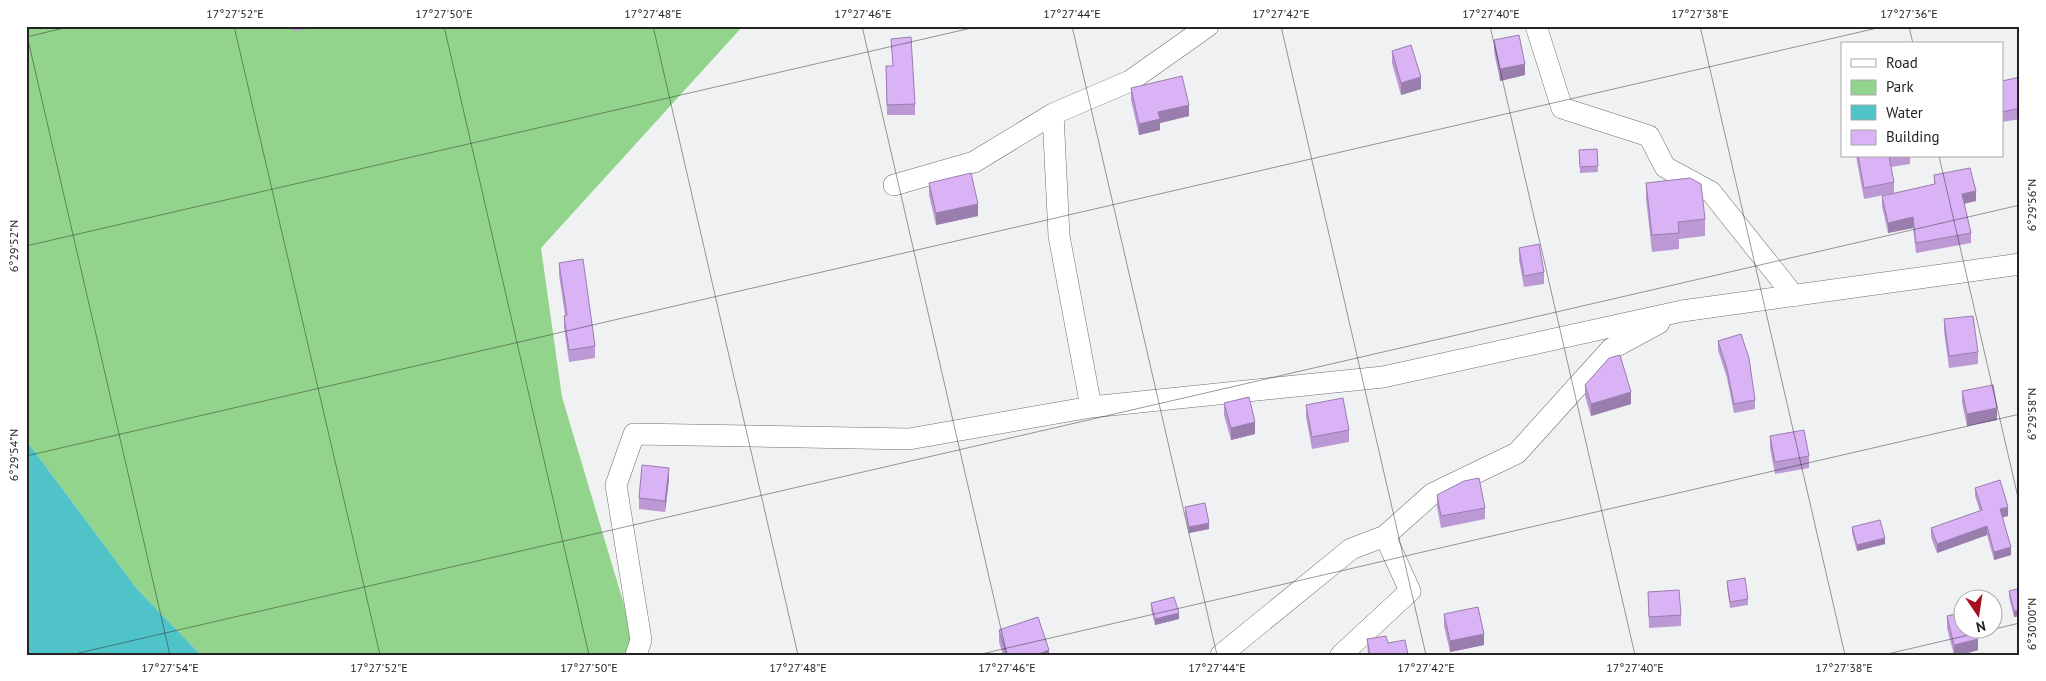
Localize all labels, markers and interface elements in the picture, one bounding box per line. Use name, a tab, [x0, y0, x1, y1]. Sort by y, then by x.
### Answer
text: 17°27'52"E	[206, 6, 264, 21]
text: 17°27'50"E	[415, 6, 473, 21]
text: 17°27'48"E	[624, 6, 682, 21]
text: 17°27'46"E	[834, 6, 892, 21]
text: 17°27'44"E	[1043, 6, 1101, 21]
text: 17°27'42"E	[1252, 6, 1310, 21]
text: 17°27'40"E	[1462, 6, 1520, 21]
text: 17°27'38"E	[1671, 6, 1729, 21]
text: 17°27'36"E	[1880, 6, 1938, 21]
legend	[1841, 42, 2004, 158]
text: Road	[1886, 53, 1918, 72]
text: Park	[1886, 77, 1914, 96]
text: Water	[1886, 103, 1923, 122]
text: Building	[1886, 127, 1940, 146]
text: 6°29'56"N	[2024, 179, 2039, 231]
text: 6°29'52"N	[6, 220, 21, 272]
text: 6°29'58"N	[2024, 388, 2039, 440]
text: 6°29'54"N	[6, 429, 21, 481]
north arrow	[1954, 588, 2004, 638]
text: 6°30'00"N	[2024, 598, 2039, 650]
text: N	[1974, 617, 1987, 636]
text: 17°27'54"E	[141, 660, 199, 675]
text: 17°27'52"E	[350, 660, 408, 675]
text: 17°27'50"E	[560, 660, 618, 675]
text: 17°27'48"E	[769, 660, 827, 675]
text: 17°27'46"E	[978, 660, 1036, 675]
text: 17°27'44"E	[1188, 660, 1246, 675]
text: 17°27'42"E	[1397, 660, 1455, 675]
text: 17°27'40"E	[1606, 660, 1664, 675]
text: 17°27'38"E	[1815, 660, 1873, 675]

